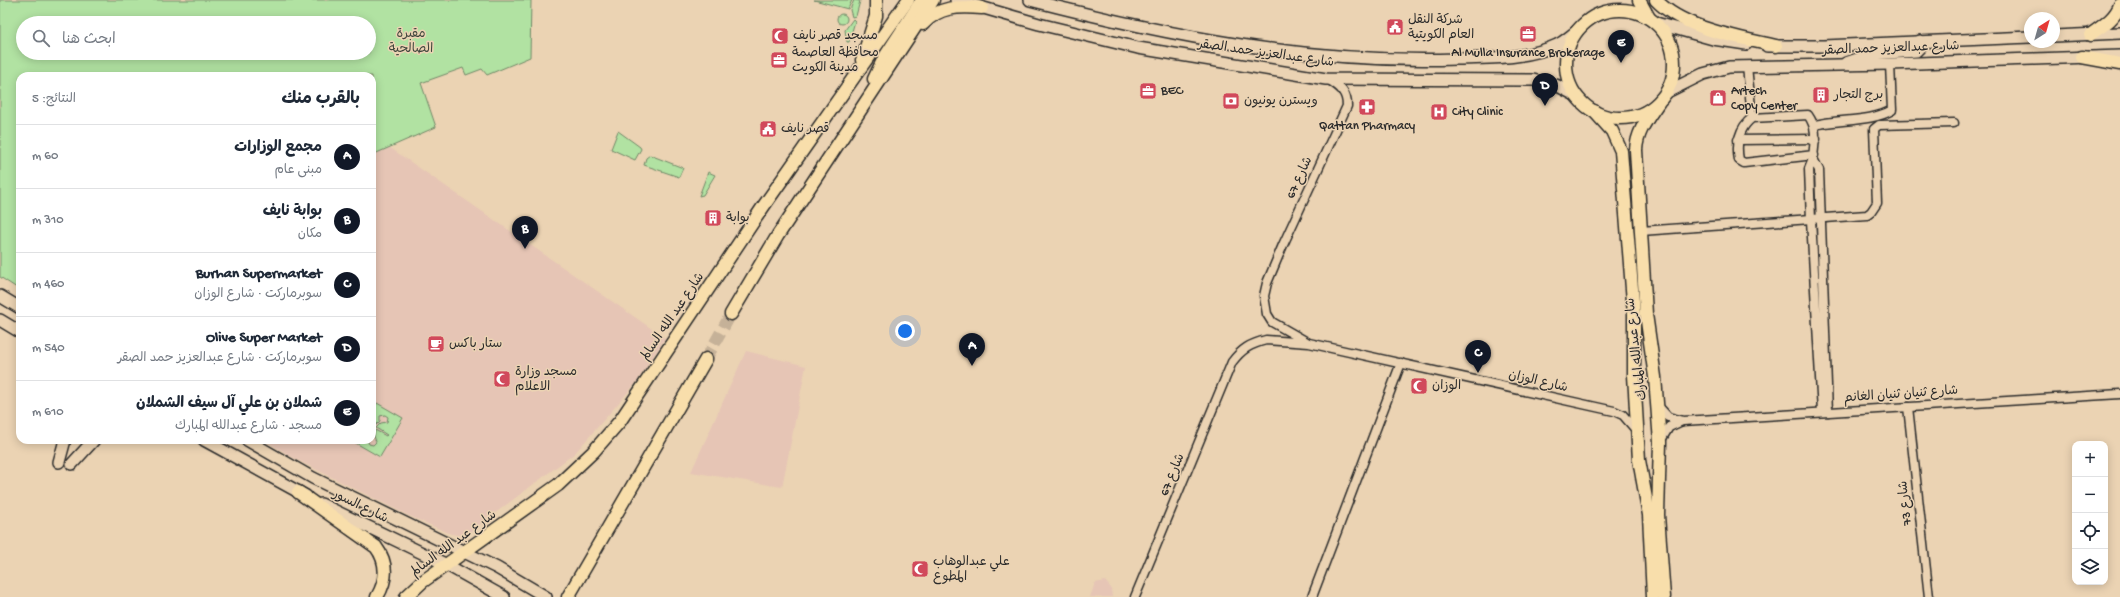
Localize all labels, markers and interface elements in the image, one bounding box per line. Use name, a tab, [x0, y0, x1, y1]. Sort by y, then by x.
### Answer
place label: شركة النقل العام الكويتية	[1408, 12, 1474, 44]
north arrow	[2024, 12, 2060, 48]
search box	[16, 16, 376, 60]
public building icon: شركة النقل العام الكويتية	[1385, 17, 1405, 37]
office icon: Al Mulla Insurance Brokerage	[1518, 24, 1538, 44]
mosque icon: مسجد قصر نايف	[770, 26, 790, 46]
icon: search	[30, 27, 52, 49]
park label: مقبرة الصالحية	[389, 27, 433, 57]
place label: مسجد قصر نايف	[793, 29, 878, 44]
pin: E	[1608, 30, 1634, 63]
text: ابحث هنا	[62, 31, 116, 49]
street label: شارع عبدالعزيز حمد الصقر	[1196, 37, 1335, 71]
street label: شارع عبدالعزيز حمد الصقر	[1821, 39, 1960, 59]
place label: محافظة العاصمة مدينة الكويت	[792, 46, 879, 76]
place label: Al Mulla Insurance Brokerage	[1451, 46, 1605, 61]
office icon: محافظة العاصمة مدينة الكويت	[769, 50, 789, 70]
pin: D	[1532, 73, 1558, 106]
office icon: BEC	[1138, 81, 1158, 101]
place label: BEC	[1160, 84, 1184, 99]
place label: Artech Copy Center	[1731, 84, 1799, 114]
building icon: برج التجار	[1811, 85, 1831, 105]
shop icon: Artech Copy Center	[1708, 88, 1728, 108]
place label: برج التجار	[1833, 88, 1883, 103]
text: بالقرب منك	[281, 90, 360, 110]
bank icon: ويسترن يونيون	[1221, 91, 1241, 111]
text: النتائج: 5	[32, 92, 76, 107]
place label: ويسترن يونيون	[1244, 94, 1318, 109]
pharmacy icon: Qattan Pharmacy	[1357, 97, 1377, 117]
hospital icon: City Clinic	[1429, 102, 1449, 122]
place label: City Clinic	[1452, 105, 1503, 120]
public building icon: قصر نايف	[758, 119, 778, 139]
place label: Qattan Pharmacy	[1319, 119, 1416, 134]
place label: قصر نايف	[781, 122, 829, 137]
text: مجمع الوزارات	[234, 139, 322, 157]
text: 60 m	[32, 149, 58, 164]
text: A	[343, 149, 351, 164]
street label: شارع 67	[1284, 155, 1316, 201]
text: مبنى عام	[274, 163, 322, 178]
text: بوابة نايف	[263, 203, 322, 221]
building icon: بوابة	[703, 208, 723, 228]
place label: بوابة	[726, 211, 750, 226]
text: 310 m	[32, 213, 64, 228]
text: B	[344, 213, 350, 228]
pin: B	[512, 216, 538, 249]
text: مكان	[298, 227, 322, 242]
text: Burhan Supermarket	[196, 265, 322, 283]
street label: شارع عبد الله السالم	[638, 270, 709, 364]
text: 460 m	[32, 277, 64, 292]
text: C	[343, 277, 351, 292]
text: سوبرماركت · شارع الوزان	[194, 287, 322, 302]
street label: شارع عبدالله المبارك	[1623, 297, 1651, 401]
your location	[895, 321, 915, 341]
text: Olive Super Market	[206, 329, 322, 347]
pin: A	[959, 333, 985, 366]
cafe icon: ستار باكس	[426, 334, 446, 354]
place label: ستار باكس	[449, 337, 502, 352]
pin: C	[1465, 340, 1491, 373]
text: 540 m	[32, 341, 65, 356]
text: D	[343, 341, 351, 356]
text: سوبرماركت · شارع عبدالعزيز حمد الصقر	[117, 351, 322, 366]
place label: مسجد وزارة الاعلام	[515, 365, 577, 396]
street label: شارع الوزان	[1507, 368, 1569, 396]
mosque icon: مسجد وزارة الاعلام	[492, 369, 512, 389]
mosque icon: الوزان	[1409, 376, 1429, 396]
place label: الوزان	[1432, 379, 1461, 394]
street label: شارع ثنيان ثنيان الغانم	[1843, 384, 1959, 407]
text: شملان بن علي آل سيف الشملان	[136, 395, 322, 413]
text: 610 m	[32, 405, 64, 420]
text: E	[343, 405, 351, 420]
text: مسجد · شارع عبدالله المبارك	[175, 419, 322, 434]
map controls	[2072, 441, 2108, 585]
button: +	[2072, 441, 2108, 477]
street label: شارع 67	[1157, 452, 1189, 498]
button: −	[2072, 477, 2108, 513]
street label: شارع 73	[1896, 480, 1916, 527]
street label: شارع السور	[329, 487, 390, 527]
street label: شارع عبد الله السالم	[408, 508, 501, 581]
button: locate	[2072, 513, 2108, 549]
button: layers	[2072, 549, 2108, 585]
place label: علي عبدالوهاب المطوع	[933, 555, 1010, 585]
mosque icon: علي عبدالوهاب المطوع	[910, 559, 930, 579]

